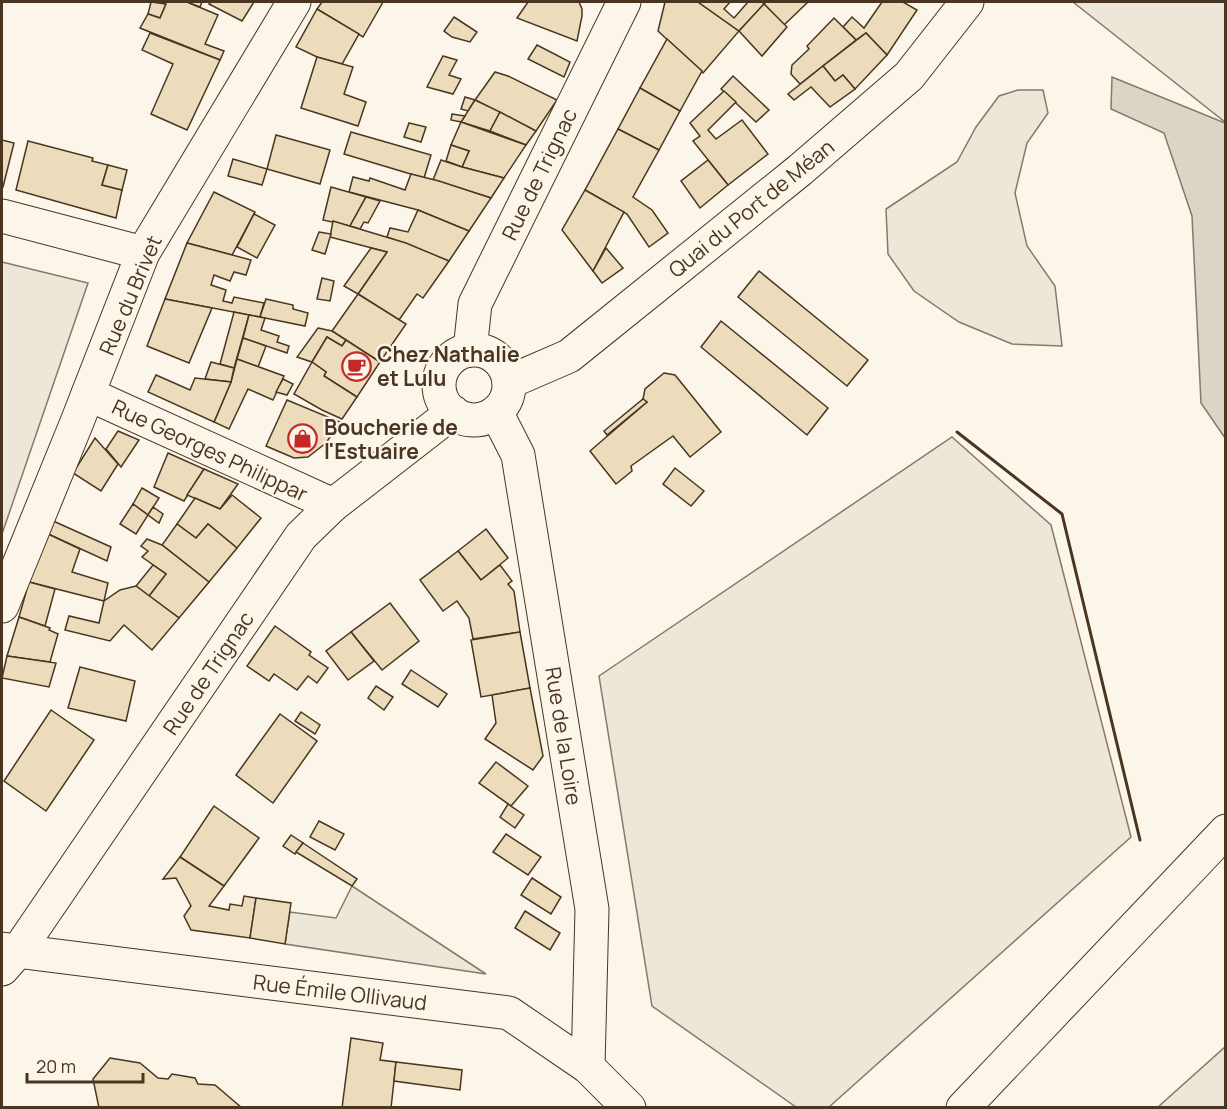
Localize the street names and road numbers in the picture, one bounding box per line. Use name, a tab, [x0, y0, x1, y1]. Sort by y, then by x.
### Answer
street label: Rue de Trignac	[495, 103, 583, 245]
street label: Quai du Port de Méan	[662, 132, 840, 284]
street label: Rue du Brivet	[92, 231, 168, 359]
street label: Rue Georges Philippar	[108, 392, 313, 508]
street label: Rue de Trignac	[156, 606, 260, 740]
street label: Rue de la Loire	[539, 665, 589, 807]
street label: Rue Émile Ollivaud	[252, 967, 428, 1017]

